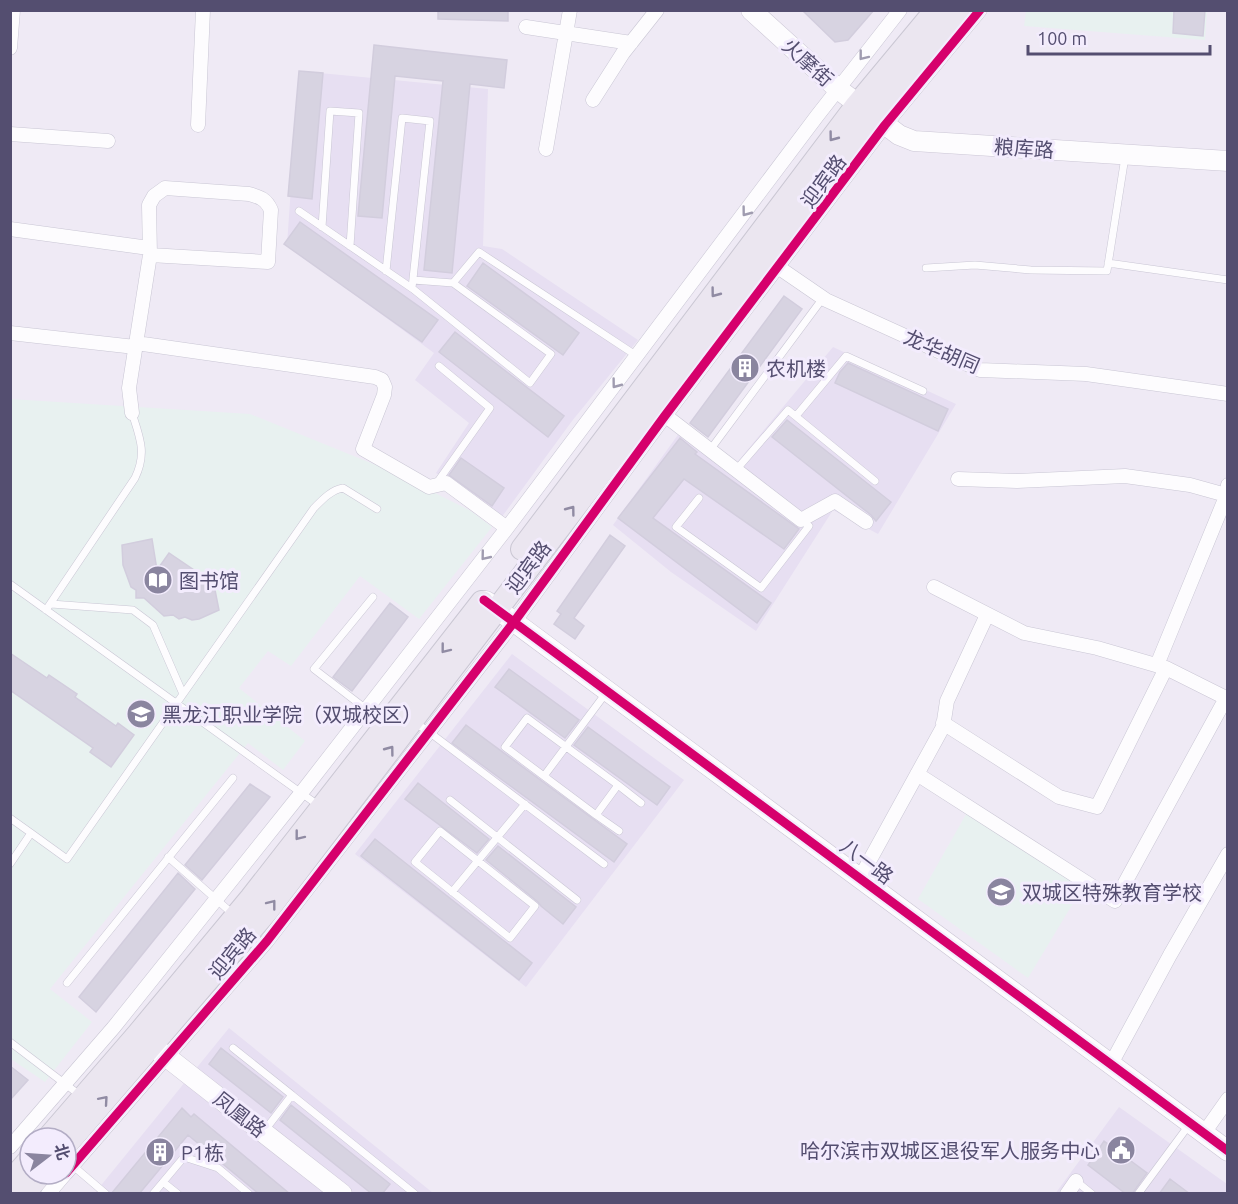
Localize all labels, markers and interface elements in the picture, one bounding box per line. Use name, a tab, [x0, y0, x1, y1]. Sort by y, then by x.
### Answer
scale bar	[1028, 18, 1210, 56]
text: 100 m	[1037, 28, 1087, 48]
street label: 火摩街	[778, 33, 838, 91]
one-way arrow	[859, 49, 870, 60]
one-way arrow	[829, 131, 840, 142]
street label: 粮库路	[993, 134, 1055, 162]
street label: 迎宾路	[796, 150, 850, 212]
one-way arrow	[742, 205, 753, 216]
one-way arrow	[712, 286, 723, 297]
street label: 龙华胡同	[901, 325, 983, 377]
building icon: 农机楼	[729, 352, 761, 384]
place label: 农机楼	[766, 357, 826, 380]
one-way arrow	[612, 378, 623, 389]
one-way arrow	[564, 506, 575, 517]
street label: 迎宾路	[501, 536, 555, 598]
one-way arrow	[481, 549, 492, 560]
library icon: 图书馆	[142, 564, 174, 596]
place label: 图书馆	[179, 569, 239, 592]
one-way arrow	[442, 642, 453, 653]
school or university icon: 黑龙江职业学院（双城校区）	[125, 698, 157, 730]
place label: 黑龙江职业学院（双城校区）	[162, 703, 422, 726]
one-way arrow	[383, 745, 394, 756]
one-way arrow	[296, 829, 307, 840]
street label: 八一路	[836, 834, 898, 888]
school or university icon: 双城区特殊教育学校	[985, 876, 1017, 908]
place label: 双城区特殊教育学校	[1022, 881, 1202, 904]
one-way arrow	[265, 900, 276, 911]
street label: 迎宾路	[204, 923, 260, 983]
street label: 凤凰路	[209, 1086, 271, 1142]
one-way arrow	[97, 1096, 108, 1107]
north arrow	[18, 1126, 78, 1186]
public building icon: 哈尔滨市双城区退役军人服务中心	[1105, 1134, 1137, 1166]
building icon: P1栋	[144, 1136, 176, 1168]
place label: 哈尔滨市双城区退役军人服务中心	[800, 1139, 1100, 1162]
text: 北	[51, 1141, 73, 1162]
place label: P1栋	[181, 1141, 224, 1164]

